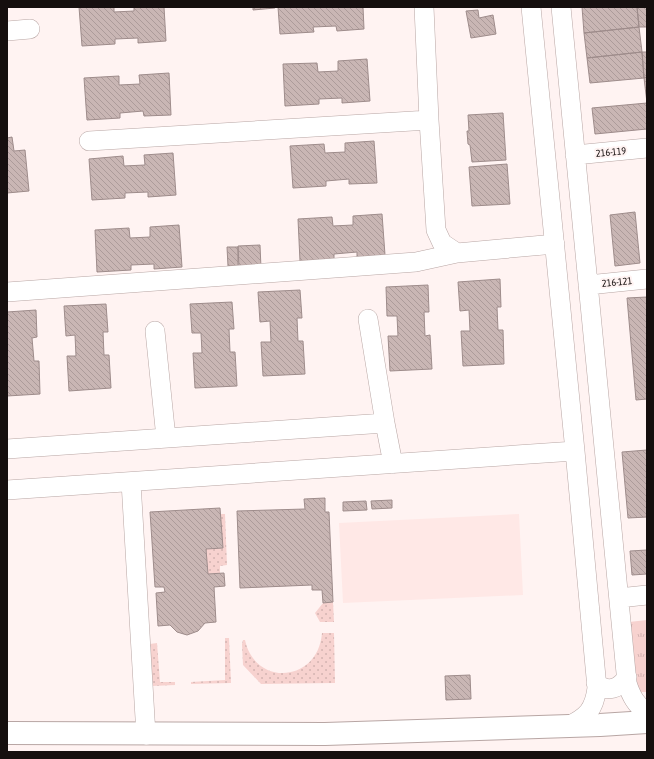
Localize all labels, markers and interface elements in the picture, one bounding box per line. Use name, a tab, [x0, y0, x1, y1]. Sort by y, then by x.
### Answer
street label: 216-119	[595, 145, 627, 159]
street label: 216-121	[601, 275, 633, 289]

